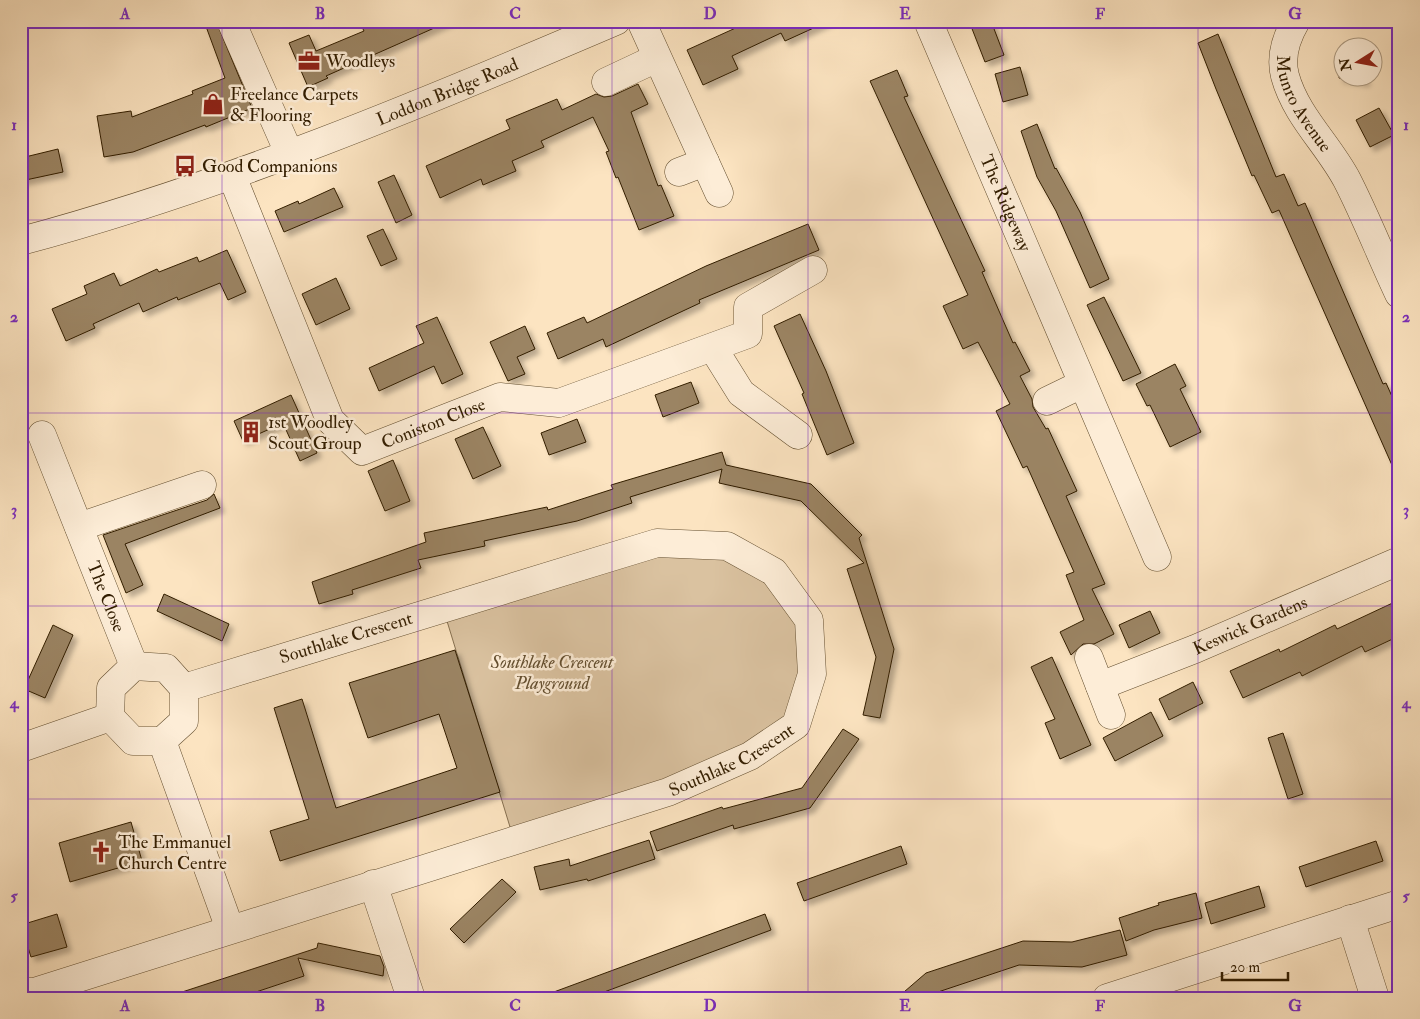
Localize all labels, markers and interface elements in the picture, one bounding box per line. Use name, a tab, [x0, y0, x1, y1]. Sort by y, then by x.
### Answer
text: A	[119, 4, 131, 24]
text: B	[315, 4, 325, 24]
text: C	[509, 4, 521, 24]
text: D	[703, 4, 717, 24]
text: E	[899, 4, 911, 24]
text: F	[1095, 4, 1105, 24]
text: G	[1288, 4, 1302, 24]
north arrow	[1332, 38, 1382, 88]
office icon: Woodleys	[296, 48, 322, 74]
place label: Woodleys	[325, 50, 395, 73]
street label: Loddon Bridge Road	[373, 52, 522, 131]
street label: Munro Avenue	[1271, 55, 1337, 157]
text: N	[1336, 56, 1355, 73]
place label: Freelance Carpets & Flooring	[230, 83, 358, 127]
shop icon: Freelance Carpets & Flooring	[200, 91, 226, 117]
text: 1	[11, 115, 17, 135]
text: 1	[1403, 115, 1409, 135]
street label: The Ridgeway	[975, 151, 1037, 256]
bus stop icon: Good Companions	[172, 153, 198, 179]
place label: Good Companions	[202, 155, 337, 178]
text: 2	[10, 307, 18, 327]
text: 2	[1402, 307, 1410, 327]
street label: Coniston Close	[378, 392, 489, 454]
place label: 1st Woodley Scout Group	[268, 411, 362, 455]
building icon: 1st Woodley Scout Group	[238, 419, 264, 445]
text: 3	[11, 500, 17, 520]
text: 3	[1403, 500, 1409, 520]
street label: The Close	[82, 558, 131, 636]
street label: Keswick Gardens	[1189, 590, 1311, 660]
street label: Southlake Crescent	[277, 607, 416, 669]
park label: Southlake Crescent Playground	[490, 651, 614, 695]
text: 4	[9, 693, 20, 713]
text: 4	[1401, 693, 1412, 713]
street label: Southlake Crescent	[665, 718, 799, 802]
place label: The Emmanuel Church Centre	[118, 831, 231, 875]
church icon: The Emmanuel Church Centre	[88, 839, 114, 865]
text: 5	[10, 886, 18, 906]
text: 5	[1402, 886, 1410, 906]
scale bar	[1222, 949, 1289, 981]
text: 20 m	[1230, 958, 1260, 977]
text: A	[119, 996, 131, 1016]
text: B	[315, 996, 325, 1016]
text: C	[509, 996, 521, 1016]
text: D	[703, 996, 717, 1016]
text: E	[899, 996, 911, 1016]
text: F	[1095, 996, 1105, 1016]
text: G	[1288, 996, 1302, 1016]

